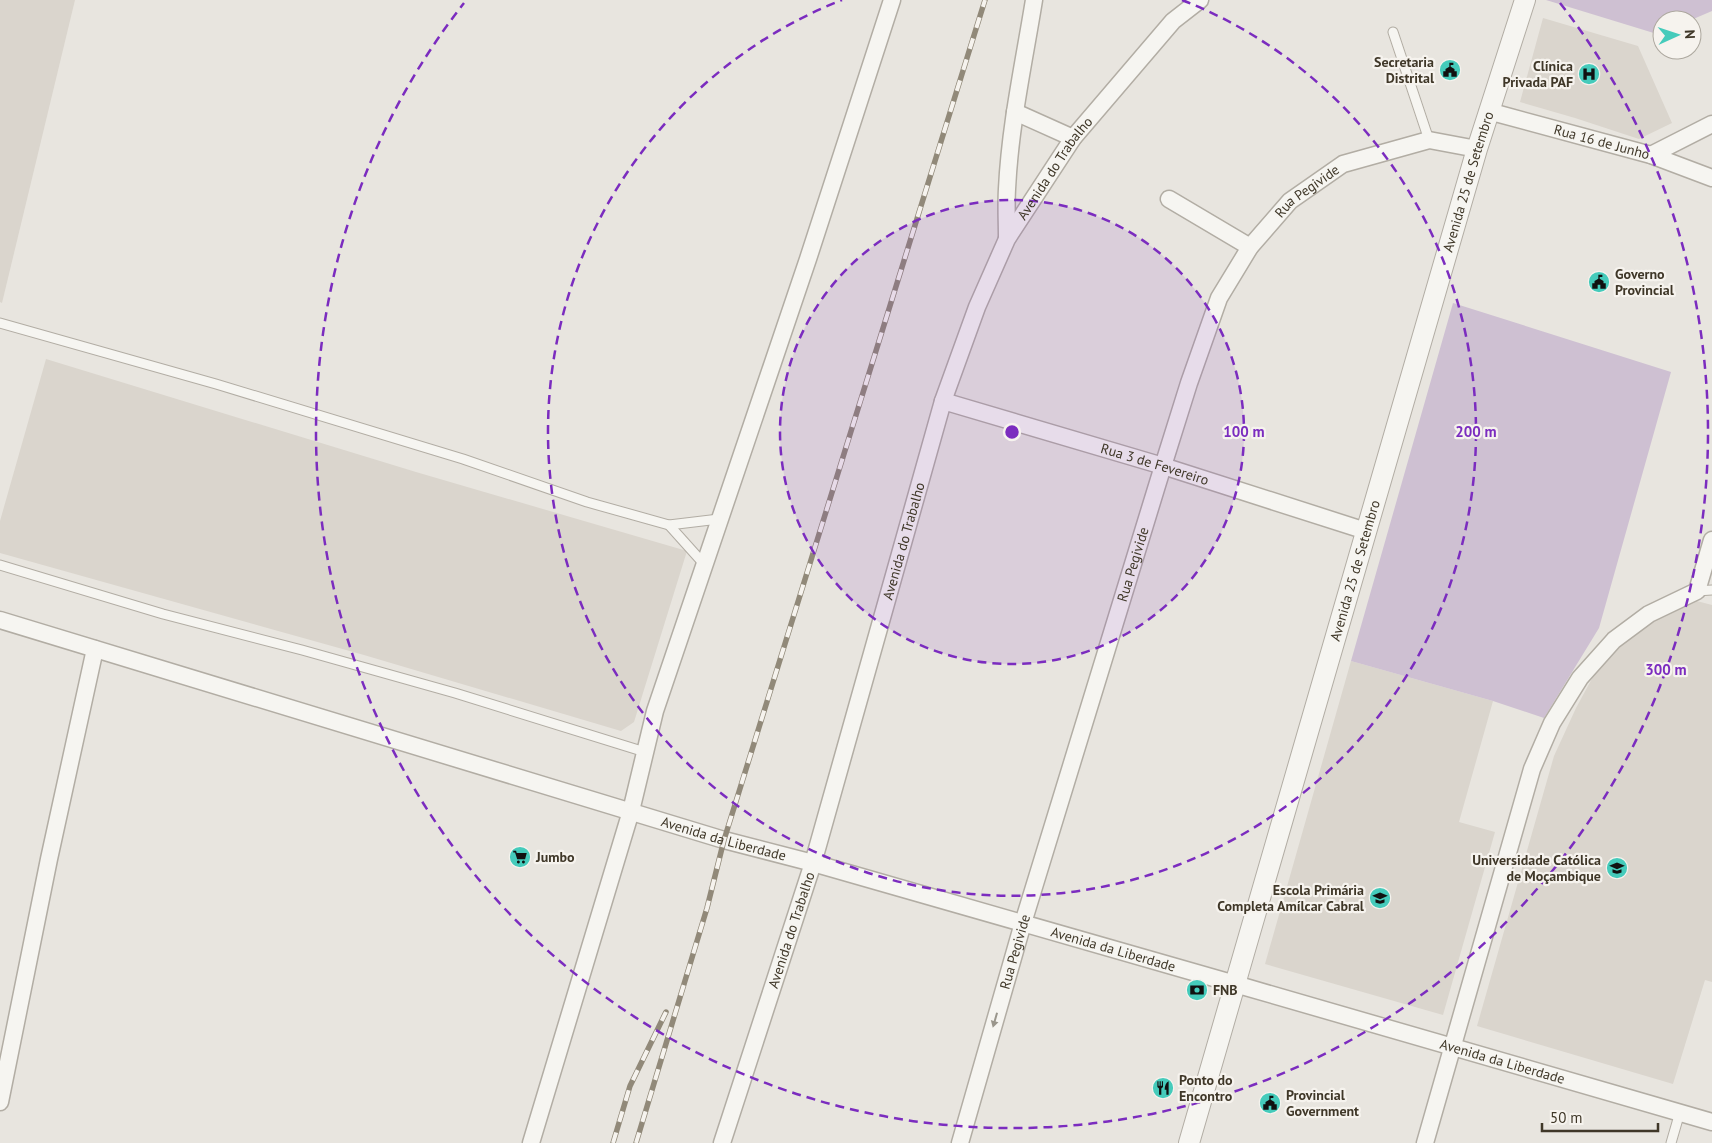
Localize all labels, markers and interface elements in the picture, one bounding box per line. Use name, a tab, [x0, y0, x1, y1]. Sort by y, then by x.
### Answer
north arrow	[1652, 10, 1702, 60]
text: N	[1681, 29, 1699, 39]
place label: Secretaria Distrital	[1374, 53, 1435, 87]
place label: Clínica Privada PAF	[1503, 57, 1573, 91]
public building icon: Secretaria Distrital	[1438, 58, 1462, 82]
hospital icon: Clínica Privada PAF	[1577, 62, 1601, 86]
street label: Avenida 25 de Setembro	[1439, 109, 1498, 254]
street label: Avenida do Trabalho	[1013, 113, 1096, 223]
street label: Rua 16 de Junho	[1552, 120, 1652, 163]
street label: Rua Pegivide	[1271, 160, 1343, 221]
place label: Governo Provincial	[1615, 265, 1675, 299]
public building icon: Governo Provincial	[1587, 270, 1611, 294]
text: 100 m	[1223, 422, 1265, 441]
text: 200 m	[1455, 422, 1497, 441]
centre of rings	[1003, 423, 1021, 441]
street label: Rua 3 de Fevereiro	[1099, 439, 1211, 489]
street label: Avenida do Trabalho	[879, 480, 929, 602]
street label: Avenida 25 de Setembro	[1326, 498, 1384, 643]
street label: Rua Pegivide	[1113, 525, 1153, 604]
text: 300 m	[1645, 660, 1687, 679]
street label: Avenida da Liberdade	[659, 812, 788, 865]
supermarket icon: Jumbo	[508, 845, 532, 869]
place label: Jumbo	[535, 848, 575, 866]
place label: Universidade Católica de Moçambique	[1472, 851, 1601, 885]
school or university icon: Universidade Católica de Moçambique	[1605, 856, 1629, 880]
street label: Avenida do Trabalho	[764, 869, 819, 990]
place label: Escola Primária Completa Amílcar Cabral	[1217, 881, 1365, 915]
school or university icon: Escola Primária Completa Amílcar Cabral	[1368, 886, 1392, 910]
street label: Rua Pegivide	[996, 912, 1034, 991]
street label: Avenida da Liberdade	[1049, 923, 1178, 976]
bank icon: FNB	[1185, 978, 1209, 1002]
place label: FNB	[1213, 981, 1238, 999]
one-way arrow	[991, 1013, 999, 1028]
street label: Avenida da Liberdade	[1438, 1035, 1567, 1088]
place label: Ponto do Encontro	[1179, 1071, 1233, 1105]
restaurant icon: Ponto do Encontro	[1151, 1076, 1175, 1100]
place label: Provincial Government	[1286, 1086, 1359, 1120]
public building icon: Provincial Government	[1258, 1091, 1282, 1115]
scale bar	[1542, 1100, 1658, 1132]
text: 50 m	[1550, 1108, 1583, 1127]

